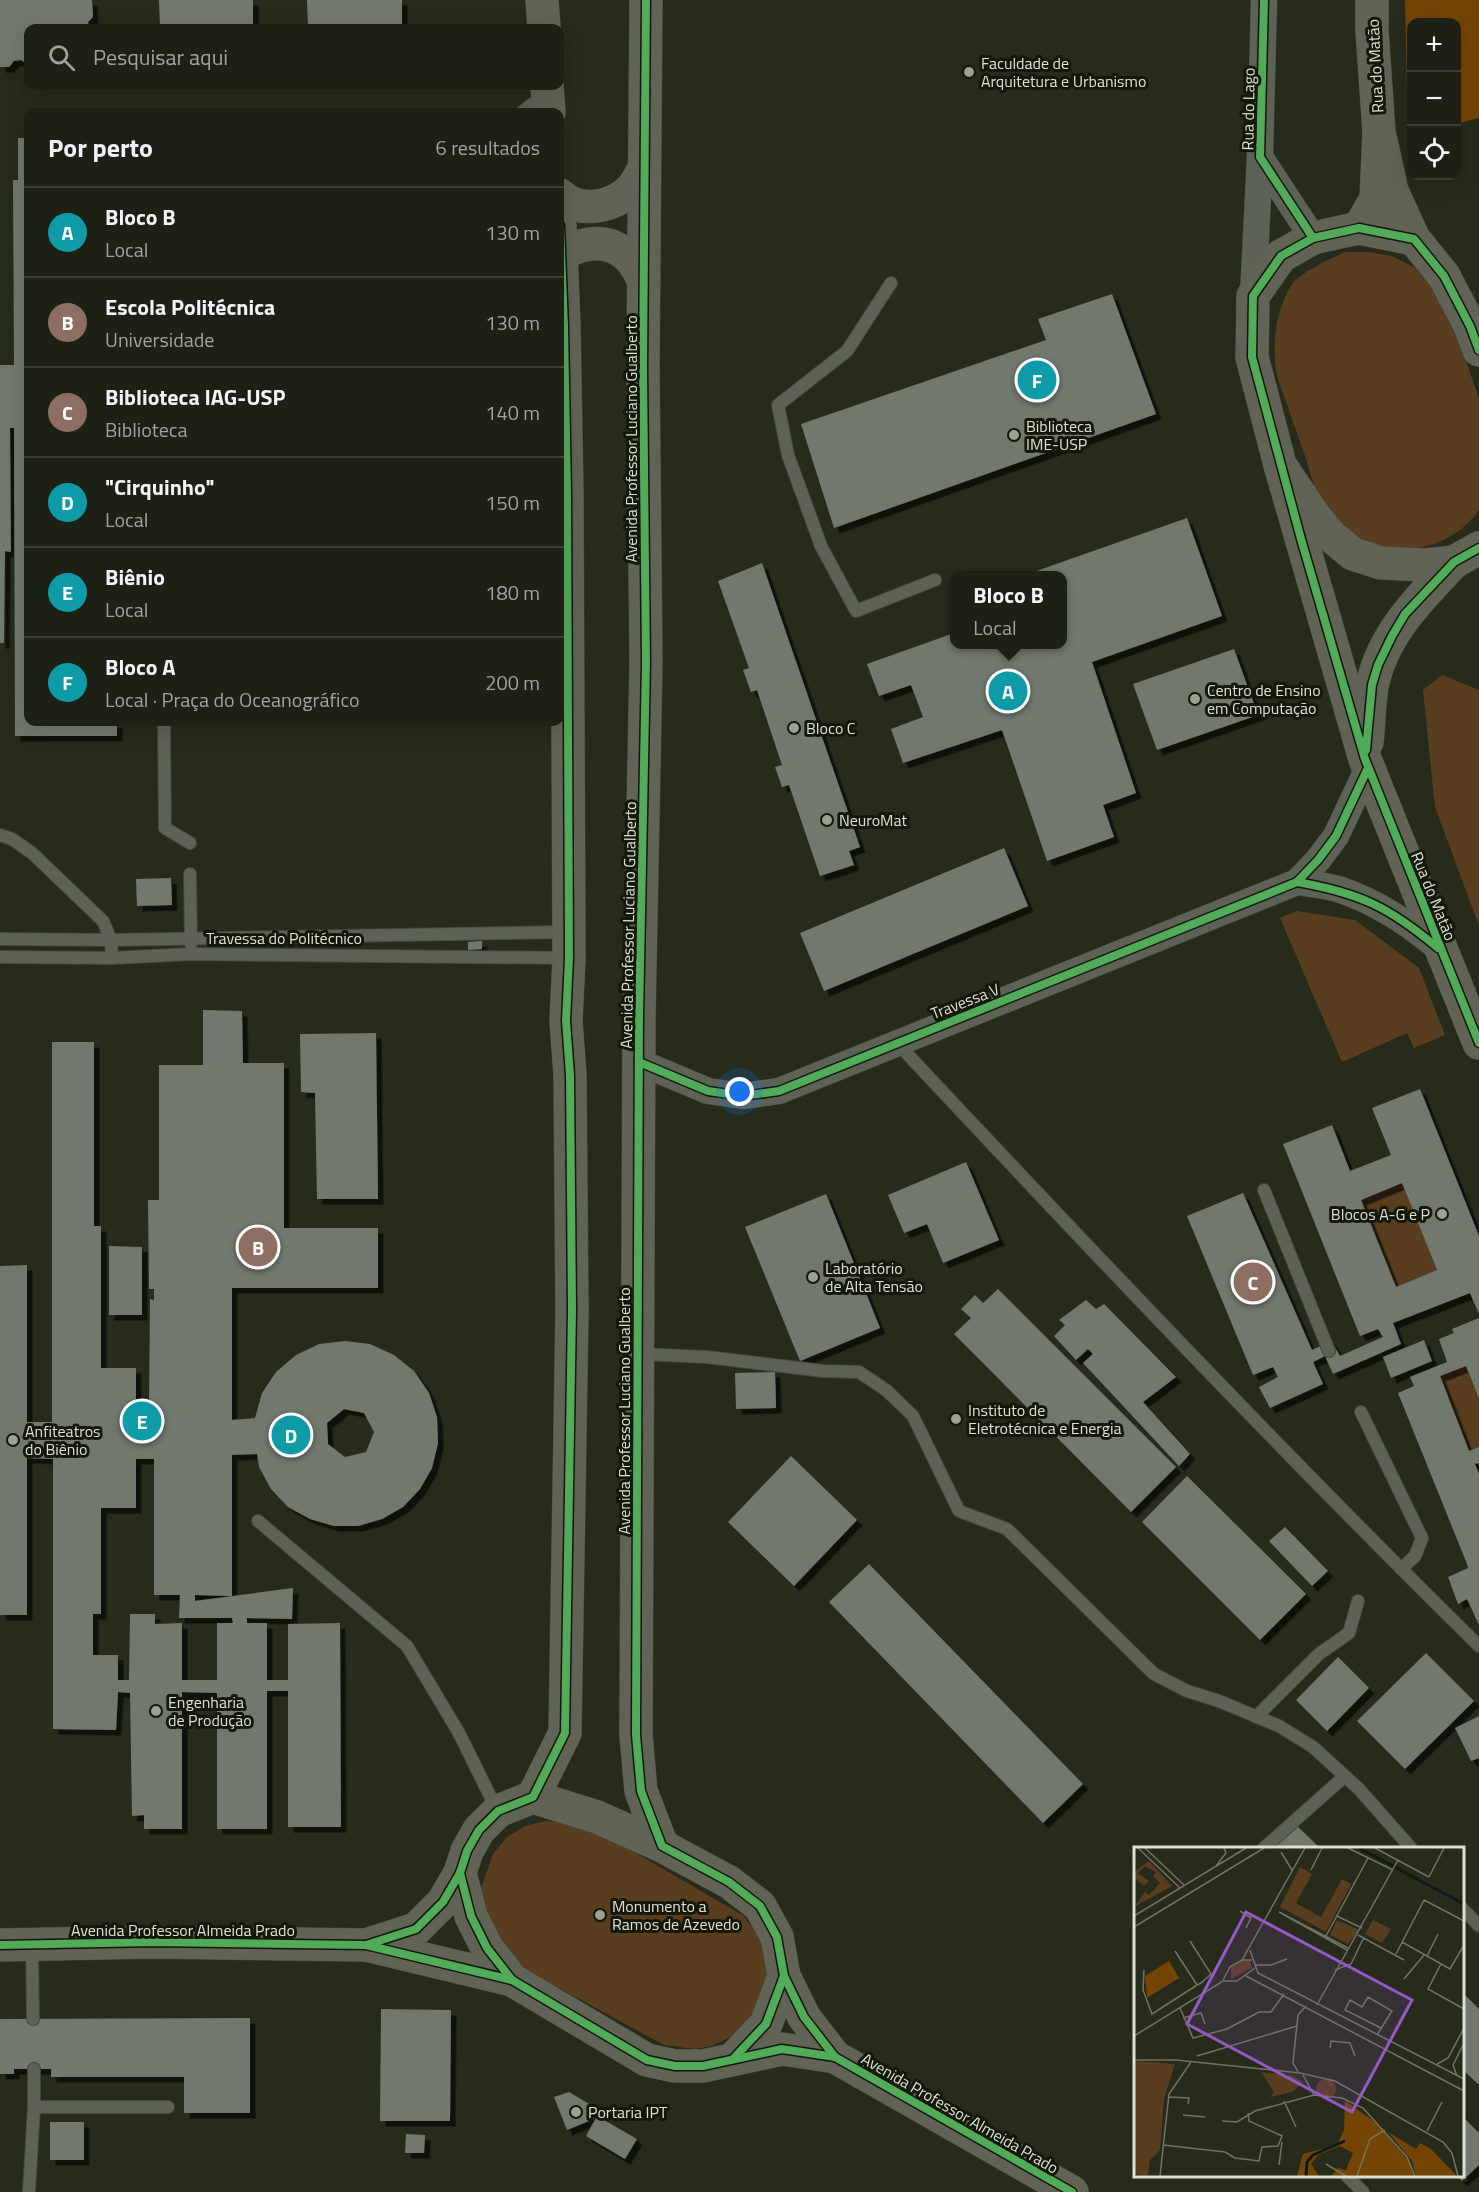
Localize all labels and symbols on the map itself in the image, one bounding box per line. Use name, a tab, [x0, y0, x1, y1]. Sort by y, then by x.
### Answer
street label: Rua do Matão	[1361, 19, 1389, 113]
place label: Faculdade de Arquitetura e Urbanismo	[981, 51, 1146, 93]
marker: Faculdade de Arquitetura e Urbanismo	[962, 65, 976, 79]
street label: Rua do Lago	[1235, 67, 1261, 151]
street label: Avenida Professor Luciano Gualberto	[619, 315, 643, 563]
pin: F	[1018, 358, 1056, 403]
place label: Biblioteca IME-USP	[1026, 414, 1092, 456]
marker: Biblioteca IME-USP	[1007, 428, 1021, 442]
pin: A	[988, 668, 1028, 714]
place label: Centro de Ensino em Computação	[1207, 678, 1321, 720]
marker: Centro de Ensino em Computação	[1188, 692, 1202, 706]
place label: Bloco C	[806, 716, 856, 740]
marker: Bloco C	[787, 721, 801, 735]
street label: Avenida Professor Luciano Gualberto	[614, 801, 642, 1049]
place label: NeuroMat	[839, 808, 908, 832]
marker: NeuroMat	[820, 813, 834, 827]
street label: Rua do Matão	[1405, 848, 1463, 944]
street label: Travessa do Politécnico	[206, 926, 362, 950]
street label: Travessa V	[927, 977, 1003, 1025]
your location	[725, 1077, 754, 1106]
place label: Blocos A-G e P	[1331, 1202, 1430, 1226]
marker: Blocos A-G e P	[1435, 1207, 1449, 1221]
pin: B	[238, 1224, 278, 1270]
place label: Laboratório de Alta Tensão	[825, 1256, 923, 1298]
pin: C	[1234, 1260, 1272, 1304]
marker: Laboratório de Alta Tensão	[806, 1270, 820, 1284]
street label: Avenida Professor Luciano Gualberto	[612, 1287, 636, 1535]
pin: E	[122, 1398, 162, 1444]
place label: Instituto de Eletrotécnica e Energia	[968, 1398, 1122, 1440]
pin: D	[272, 1412, 310, 1458]
marker: Instituto de Eletrotécnica e Energia	[949, 1412, 963, 1426]
place label: Anfiteatros do Biênio	[25, 1419, 101, 1461]
marker: Anfiteatros do Biênio	[6, 1433, 20, 1447]
place label: Engenharia de Produção	[168, 1690, 252, 1732]
marker: Engenharia de Produção	[149, 1704, 163, 1718]
inset map	[1134, 1847, 1464, 2177]
place label: Monumento a Ramos de Azevedo	[612, 1894, 740, 1936]
marker: Monumento a Ramos de Azevedo	[593, 1908, 607, 1922]
street label: Avenida Professor Almeida Prado	[71, 1918, 295, 1942]
street label: Avenida Professor Almeida Prado	[857, 2047, 1063, 2179]
place label: Portaria IPT	[588, 2100, 668, 2124]
marker: Portaria IPT	[569, 2105, 583, 2119]

